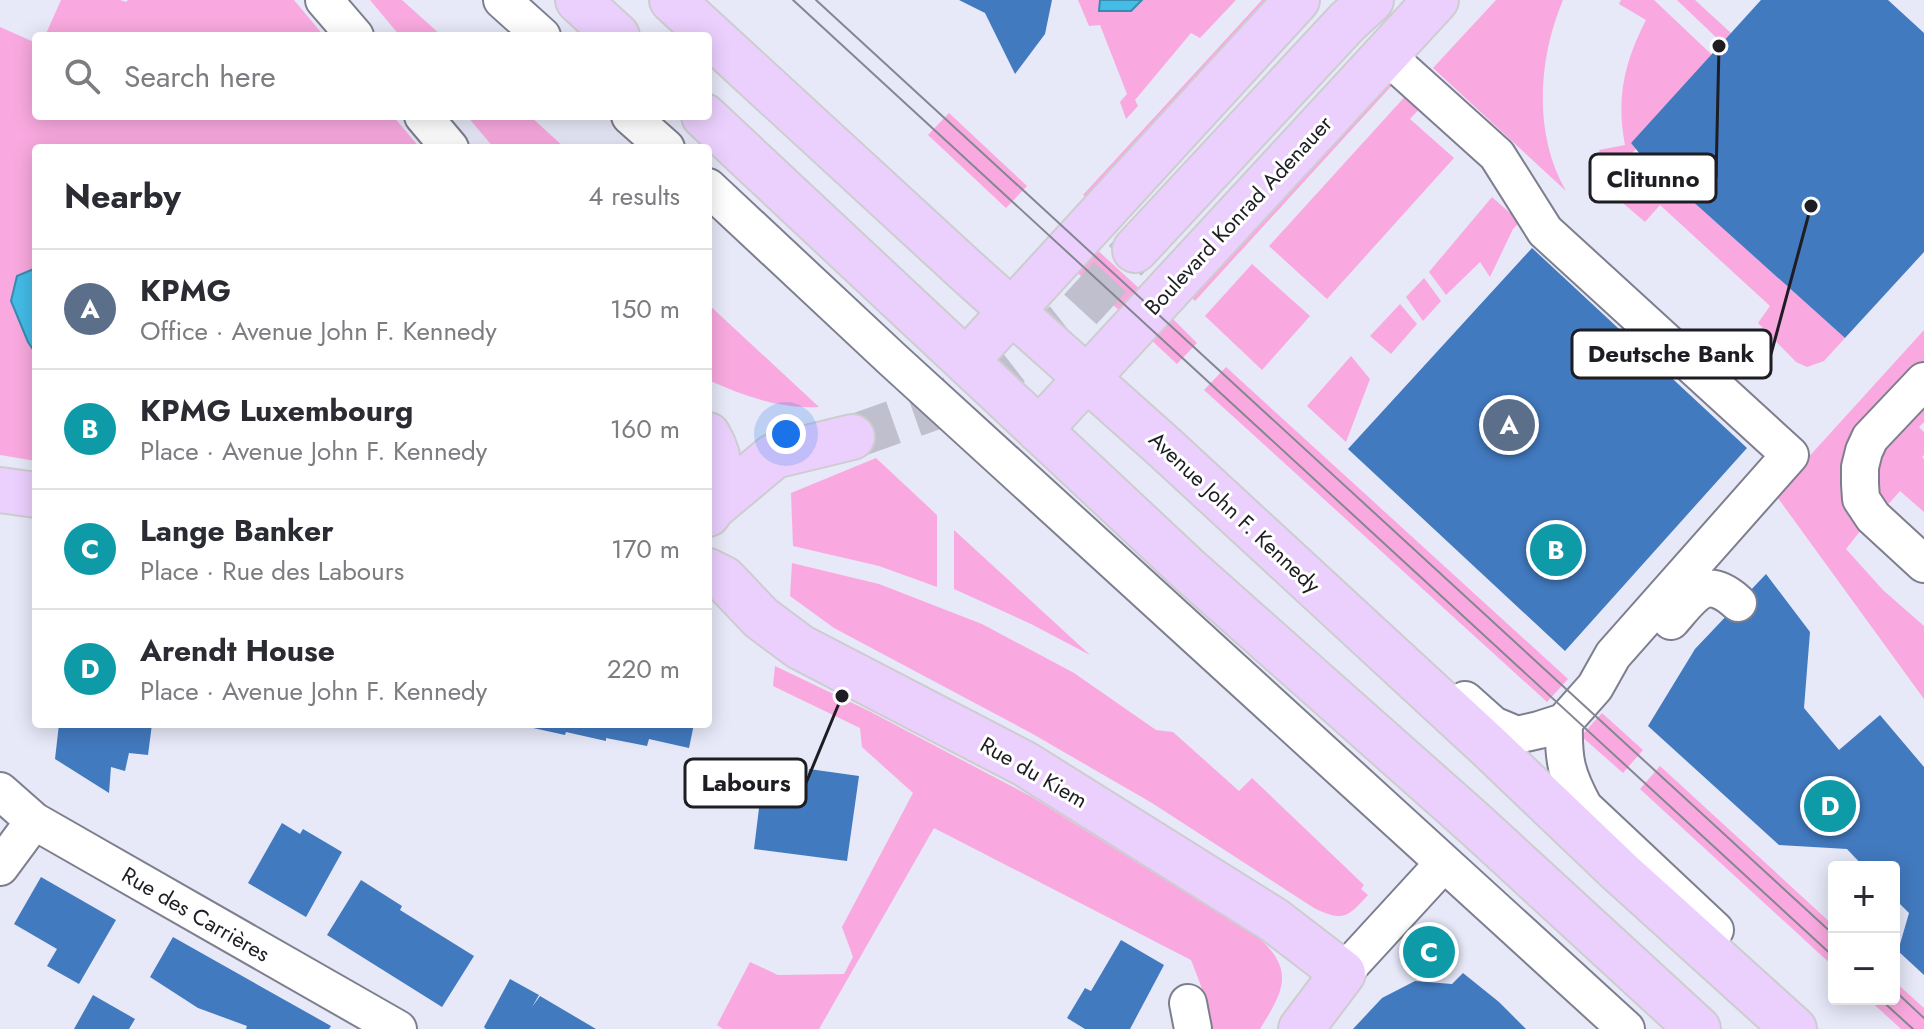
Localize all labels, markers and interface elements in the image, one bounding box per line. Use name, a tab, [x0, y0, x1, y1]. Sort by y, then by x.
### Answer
search box	[32, 32, 712, 120]
icon: search	[60, 54, 104, 98]
text: Search here	[124, 55, 276, 98]
street label: Boulevard Konrad Adenauer	[1137, 108, 1339, 322]
callout: Clitunno	[1590, 154, 1716, 202]
text: Clitunno	[1606, 161, 1700, 196]
text: Nearby	[64, 172, 181, 221]
text: 4 results	[588, 177, 680, 215]
text: KPMG	[140, 269, 231, 312]
text: A	[80, 290, 100, 328]
text: 150 m	[610, 290, 680, 328]
text: Office · Avenue John F. Kennedy	[140, 312, 497, 350]
callout: Deutsche Bank	[1572, 330, 1771, 378]
text: Deutsche Bank	[1588, 336, 1754, 371]
text: KPMG Luxembourg	[140, 389, 413, 432]
pin: A	[1483, 395, 1535, 455]
text: B	[81, 410, 99, 448]
text: 160 m	[610, 410, 680, 448]
your location	[766, 414, 806, 454]
street label: Avenue John F. Kennedy	[1142, 424, 1328, 600]
text: Place · Avenue John F. Kennedy	[140, 432, 487, 470]
text: Lange Banker	[140, 509, 333, 552]
pin: B	[1530, 520, 1582, 580]
text: C	[81, 530, 99, 568]
text: 170 m	[611, 530, 680, 568]
text: Place · Rue des Labours	[140, 552, 404, 590]
text: Arendt House	[140, 629, 335, 672]
text: D	[80, 650, 100, 688]
text: 220 m	[607, 650, 680, 688]
text: Place · Avenue John F. Kennedy	[140, 672, 487, 710]
street label: Rue du Kiem	[974, 728, 1094, 816]
callout: Labours	[685, 759, 806, 807]
text: Labours	[701, 765, 791, 800]
pin: D	[1804, 776, 1856, 836]
street label: Rue des Carrières	[116, 859, 276, 970]
map controls	[1828, 861, 1900, 1005]
button: +	[1828, 861, 1900, 933]
pin: C	[1403, 922, 1455, 982]
button: −	[1828, 933, 1900, 1005]

